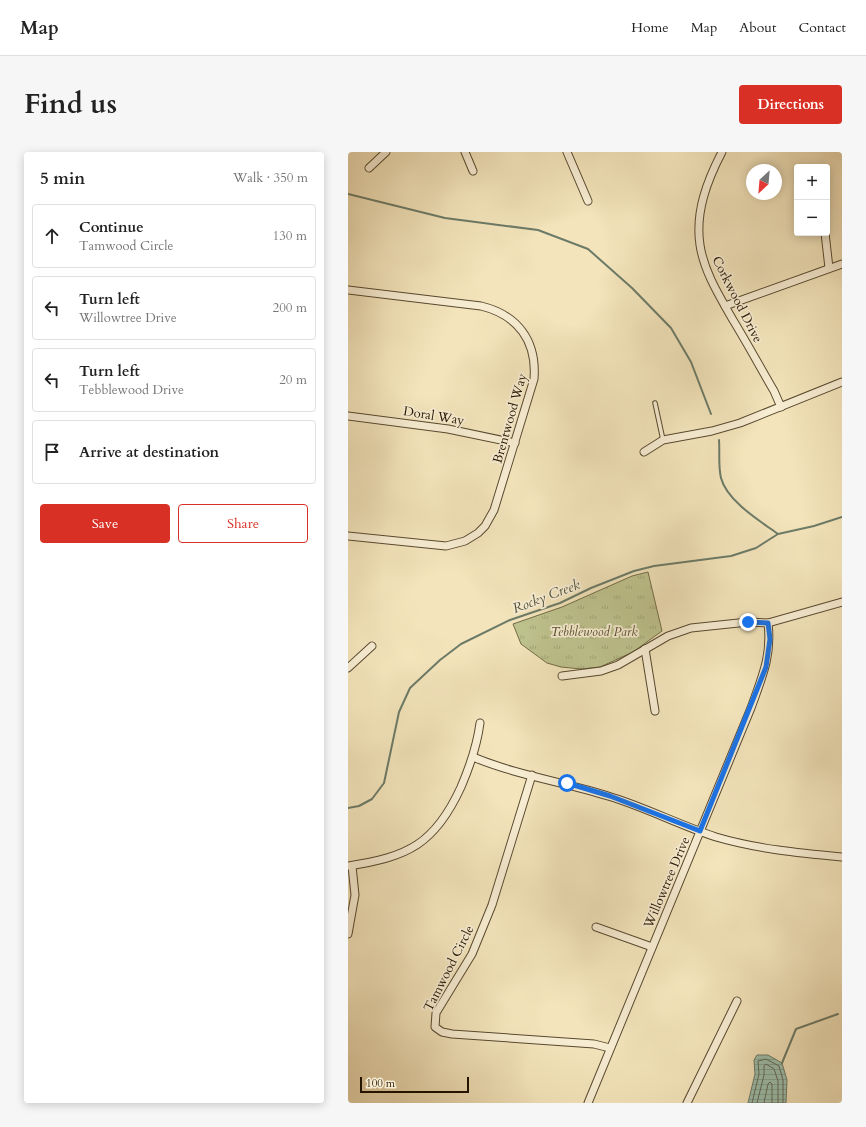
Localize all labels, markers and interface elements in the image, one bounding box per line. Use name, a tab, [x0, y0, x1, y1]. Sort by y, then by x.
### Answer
text: Map	[20, 15, 59, 41]
text: Home	[631, 18, 669, 37]
text: Map	[691, 18, 717, 37]
text: About	[739, 18, 776, 37]
text: Contact	[798, 18, 846, 37]
text: Find us	[24, 85, 117, 123]
button: Directions	[739, 85, 842, 124]
north arrow	[746, 164, 782, 200]
map controls	[794, 164, 830, 236]
button: +	[794, 164, 830, 200]
text: 5 min	[40, 167, 85, 190]
text: Walk · 350 m	[233, 169, 308, 187]
button: −	[794, 200, 830, 236]
text: Continue	[79, 217, 144, 237]
icon: ahead	[41, 225, 63, 247]
text: 130 m	[273, 227, 307, 245]
text: Tamwood Circle	[79, 237, 174, 255]
street label: Corkwood Drive	[708, 253, 767, 346]
text: Turn left	[79, 289, 140, 309]
icon: left	[41, 297, 63, 319]
text: 200 m	[273, 299, 307, 317]
text: Willowtree Drive	[79, 309, 177, 327]
text: Turn left	[79, 361, 140, 381]
icon: left	[41, 369, 63, 391]
text: 20 m	[279, 371, 307, 389]
street label: Brentwood Way	[489, 371, 531, 465]
text: Tebblewood Drive	[79, 381, 184, 399]
street label: Doral Way	[402, 402, 466, 430]
icon: arrive	[41, 441, 63, 463]
text: Arrive at destination	[79, 442, 219, 462]
button: Save	[40, 504, 170, 543]
button: Share	[178, 504, 308, 543]
water label: Rocky Creek	[510, 575, 583, 618]
route end	[739, 613, 757, 631]
park label: Tebblewood Park	[550, 623, 638, 641]
route start	[558, 774, 576, 792]
street label: Willowtree Drive	[639, 834, 694, 932]
street label: Tamwood Circle	[419, 922, 478, 1015]
scale bar	[360, 1075, 469, 1094]
text: 100 m	[366, 1076, 395, 1091]

